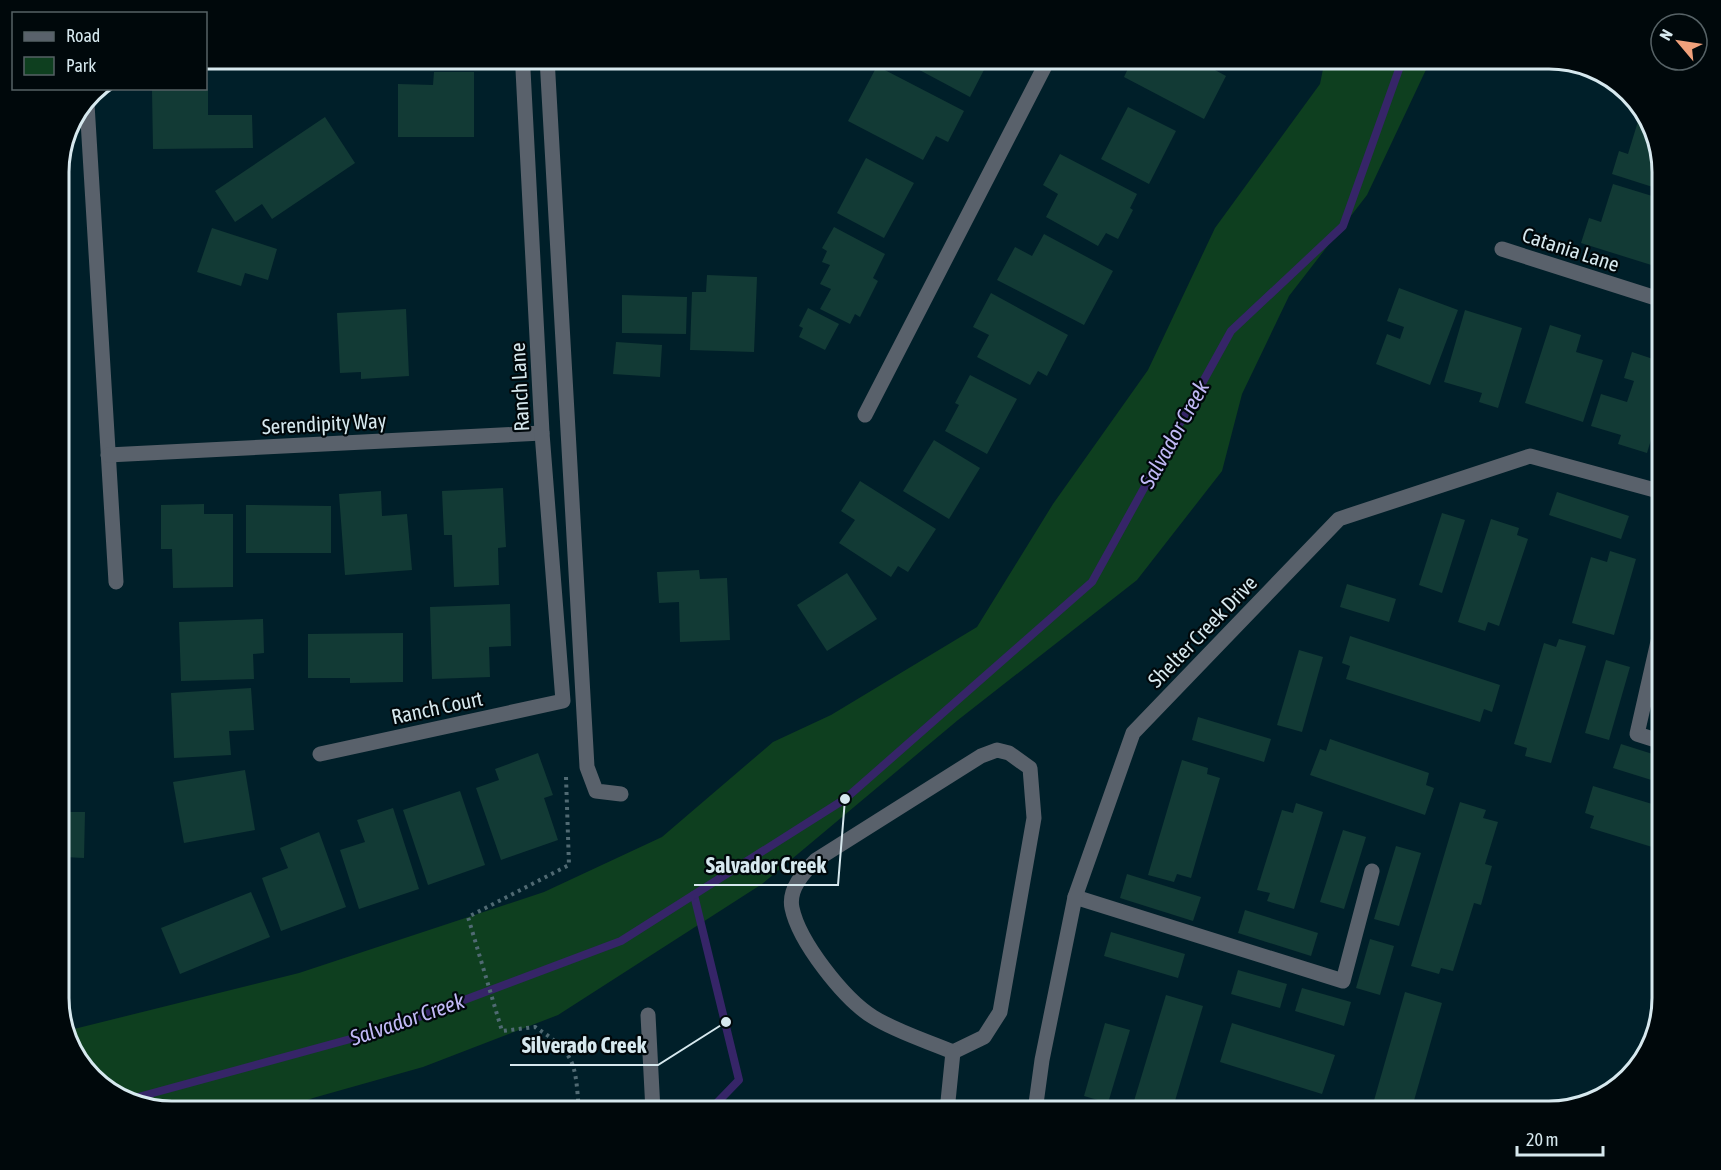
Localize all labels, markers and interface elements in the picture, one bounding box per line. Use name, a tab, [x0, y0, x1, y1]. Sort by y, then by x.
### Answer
legend	[12, 12, 207, 90]
north arrow	[1649, 12, 1709, 72]
text: Road	[66, 25, 100, 46]
text: N	[1656, 26, 1676, 43]
text: Park	[66, 55, 96, 76]
street label: Catania Lane	[1520, 222, 1622, 276]
street label: Ranch Lane	[505, 342, 533, 432]
water label: Salvador Creek	[1133, 375, 1214, 493]
street label: Serendipity Way	[261, 408, 387, 438]
street label: Shelter Creek Drive	[1143, 570, 1261, 692]
street label: Ranch Court	[389, 686, 485, 728]
callout: Salvador Creek	[694, 845, 838, 885]
text: Salvador Creek	[706, 852, 826, 878]
water label: Salvador Creek	[345, 987, 468, 1051]
callout: Silverado Creek	[510, 1025, 658, 1065]
text: Silverado Creek	[522, 1032, 647, 1058]
scale bar	[1517, 1119, 1602, 1157]
text: 20 m	[1526, 1129, 1558, 1150]

